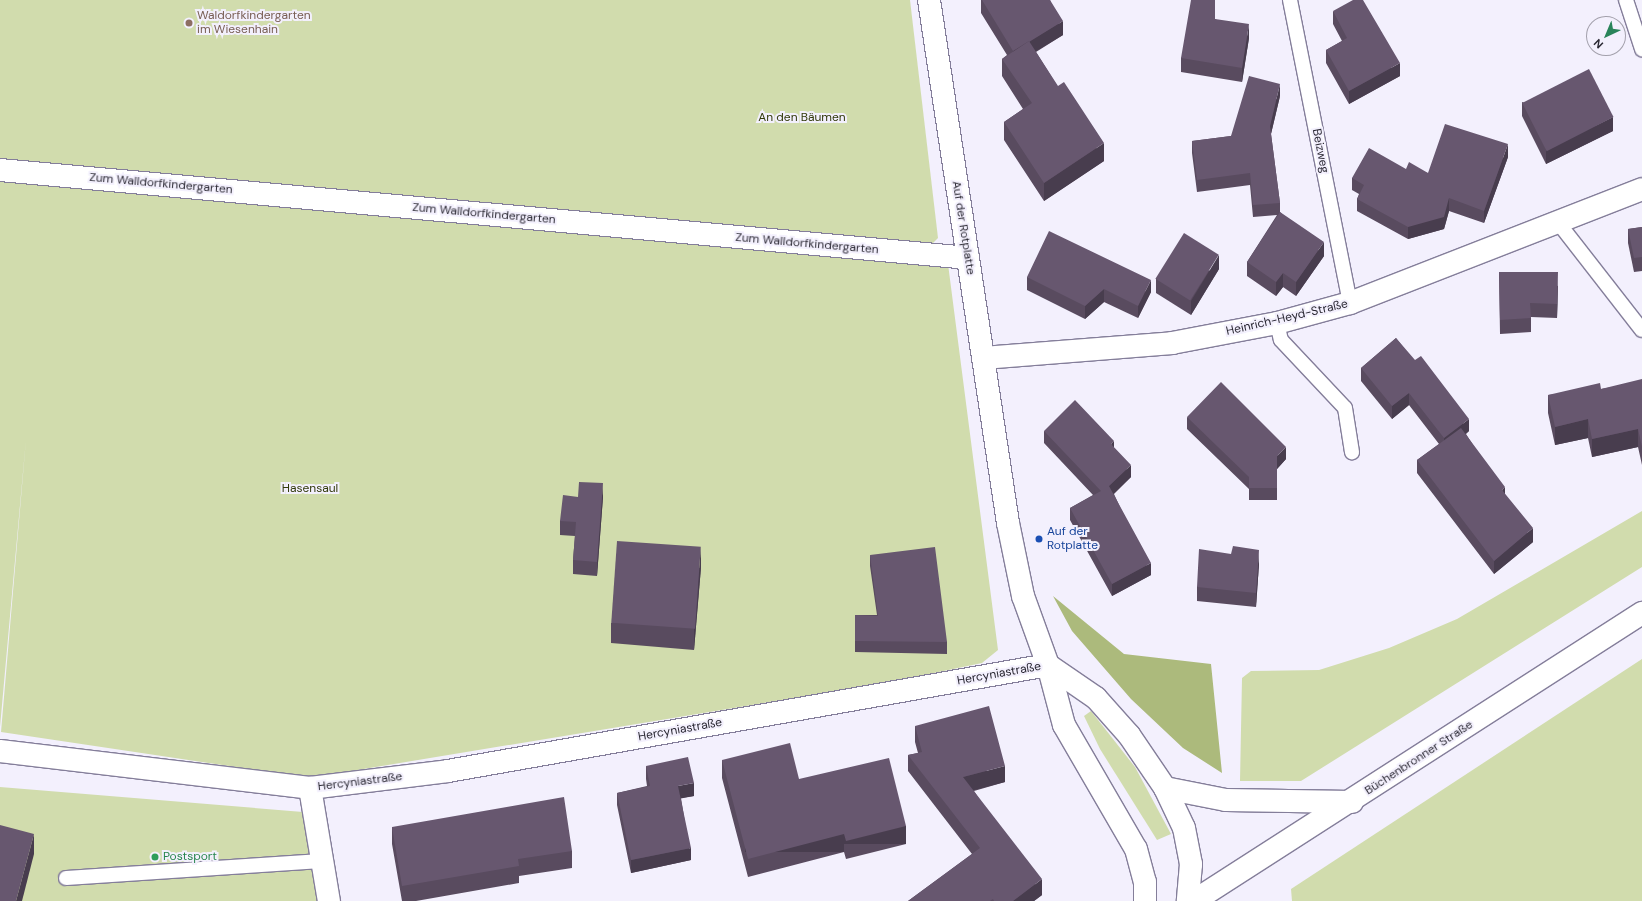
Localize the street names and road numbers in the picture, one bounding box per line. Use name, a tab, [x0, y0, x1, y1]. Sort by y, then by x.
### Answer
street label: Beizweg	[1309, 128, 1331, 174]
street label: Zum Walldorfkindergarten	[89, 171, 233, 197]
street label: Auf der Rotplatte	[948, 180, 978, 276]
street label: Zum Walldorfkindergarten	[412, 201, 556, 227]
street label: Zum Walldorfkindergarten	[735, 231, 879, 257]
street label: Heinrich-Heyd-Straße	[1225, 297, 1349, 339]
street label: Hercyniastraße	[956, 660, 1042, 688]
street label: Hercyniastraße	[637, 716, 723, 744]
street label: Büchenbronner Straße	[1362, 718, 1476, 798]
street label: Hercyniastraße	[317, 770, 403, 794]

